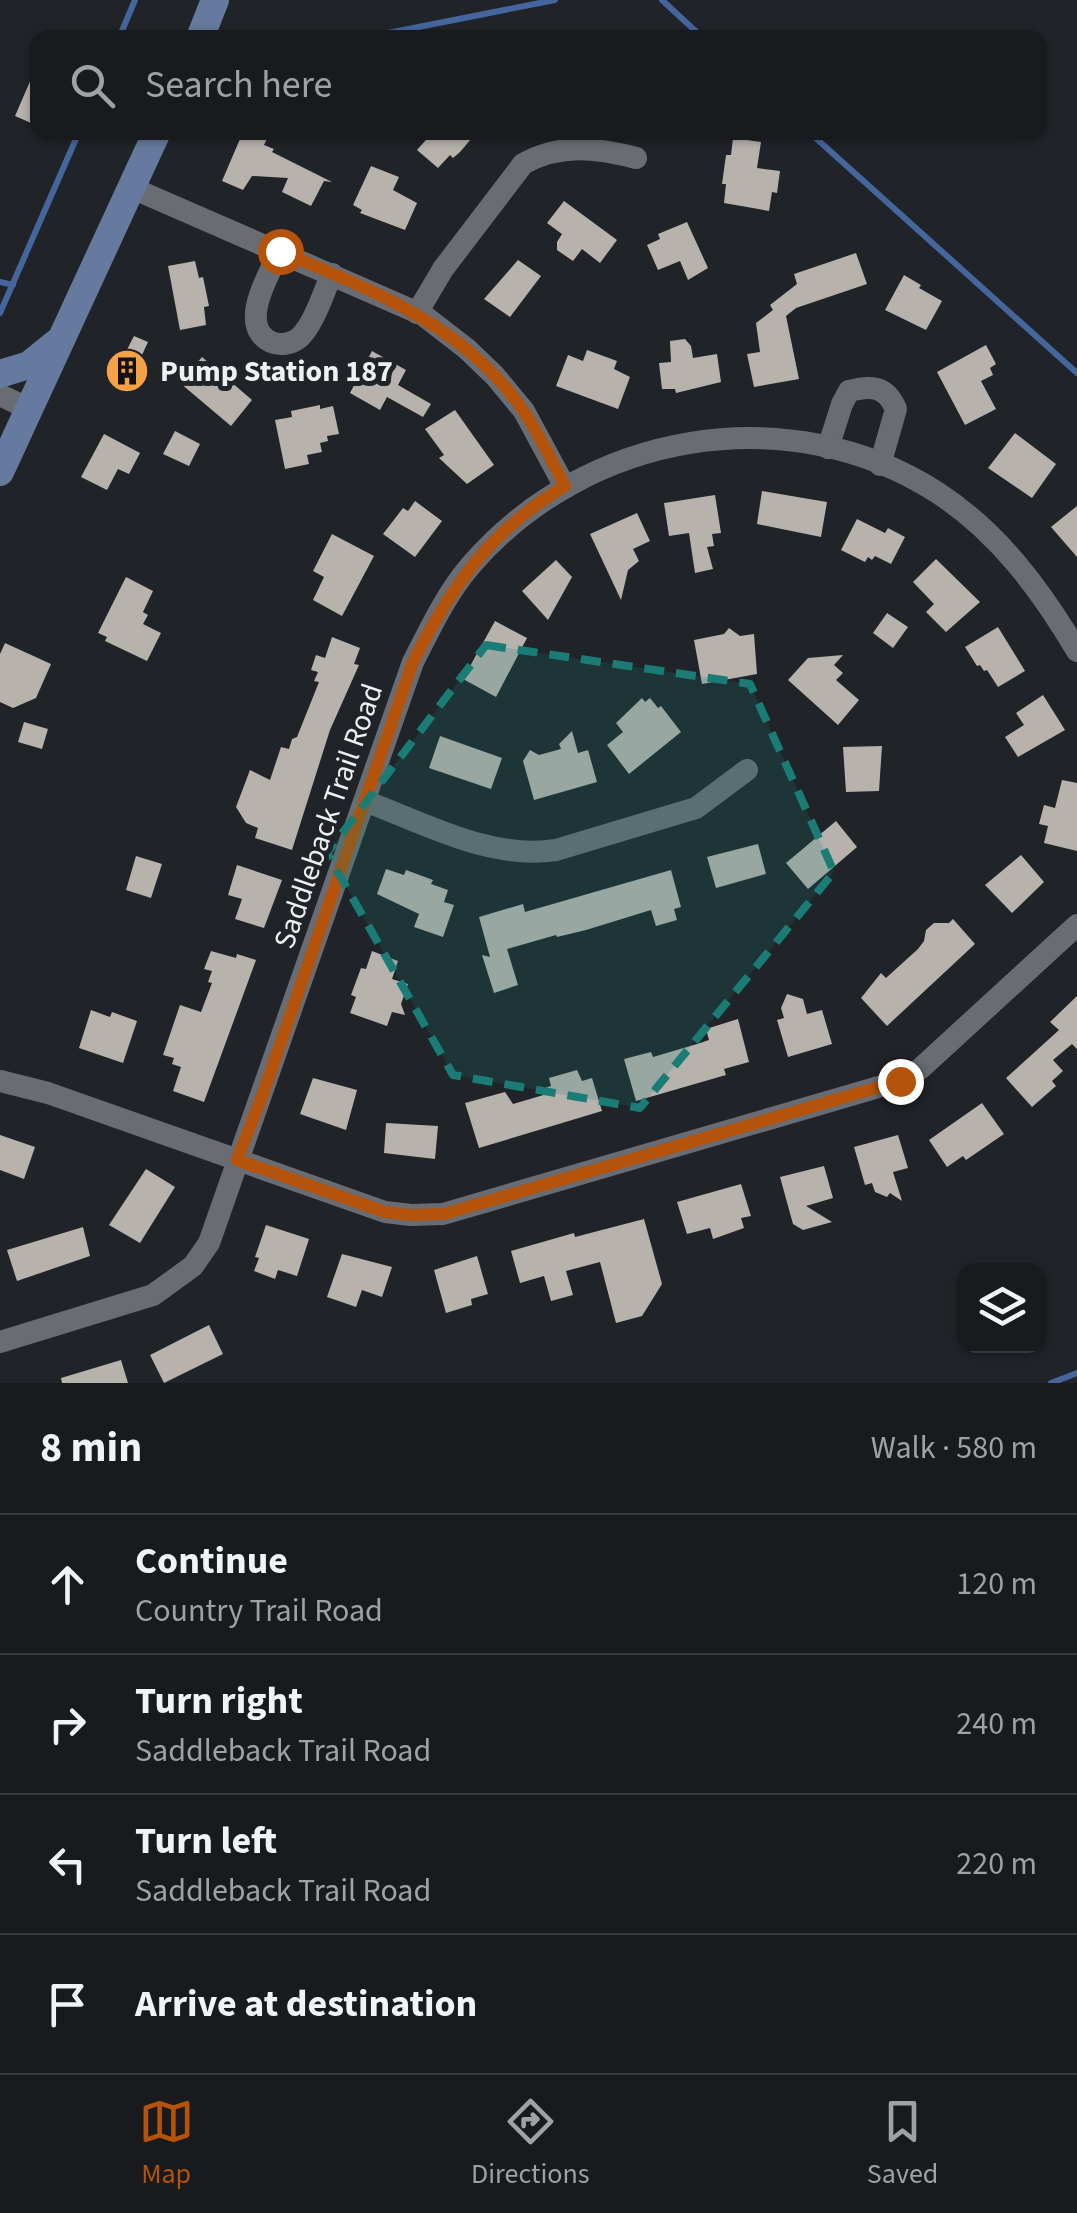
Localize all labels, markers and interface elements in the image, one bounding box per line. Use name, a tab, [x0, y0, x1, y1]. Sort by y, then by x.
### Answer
search box	[30, 30, 1047, 140]
icon: search	[65, 58, 120, 113]
text: Search here	[145, 58, 332, 112]
route start	[258, 229, 304, 275]
building icon: Pump Station 187	[104, 348, 150, 394]
place label: Pump Station 187	[160, 350, 393, 393]
street label: Saddleback Trail Road	[263, 678, 394, 954]
route end	[878, 1059, 924, 1105]
map controls	[957, 1263, 1047, 1353]
button: layers	[957, 1263, 1047, 1353]
text: 8 min	[40, 1418, 142, 1478]
text: Walk · 580 m	[871, 1425, 1037, 1471]
text: Continue	[135, 1534, 288, 1588]
icon: ahead	[40, 1557, 95, 1612]
text: 120 m	[956, 1561, 1037, 1607]
text: Country Trail Road	[135, 1588, 383, 1634]
text: Turn right	[135, 1674, 303, 1728]
icon: right	[40, 1697, 95, 1752]
text: 240 m	[956, 1701, 1037, 1747]
text: Saddleback Trail Road	[135, 1728, 431, 1774]
text: Turn left	[135, 1814, 277, 1868]
icon: left	[40, 1837, 95, 1892]
text: 220 m	[956, 1841, 1037, 1887]
text: Saddleback Trail Road	[135, 1868, 431, 1914]
icon: arrive	[40, 1977, 95, 2032]
text: Arrive at destination	[135, 1977, 477, 2031]
tab: Map	[139, 2094, 194, 2194]
tab: Directions	[471, 2094, 590, 2194]
tab: Saved	[867, 2094, 938, 2194]

